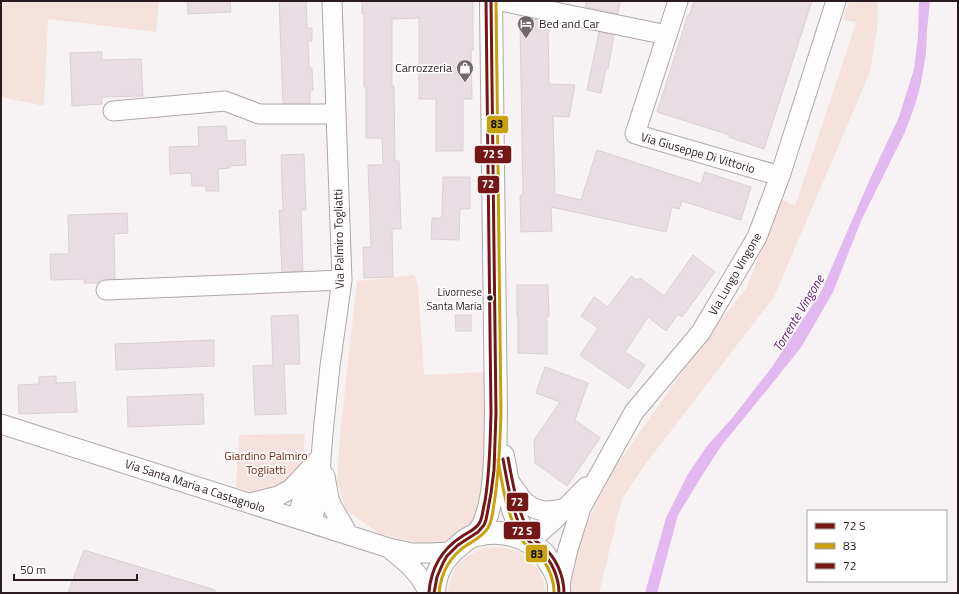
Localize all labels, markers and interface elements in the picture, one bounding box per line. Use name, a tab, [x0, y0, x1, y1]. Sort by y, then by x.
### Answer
hotel icon: Bed and Car	[516, 14, 536, 39]
place label: Bed and Car	[539, 14, 600, 33]
place label: Carrozzeria	[395, 58, 452, 77]
shop icon: Carrozzeria	[455, 58, 475, 83]
line badge: 83	[486, 115, 509, 134]
text: 83	[491, 116, 503, 132]
street label: Via Giuseppe Di Vittorio	[639, 127, 758, 178]
line badge: 72 S	[474, 145, 512, 164]
text: 72 S	[483, 146, 503, 162]
line badge: 72	[477, 175, 500, 194]
text: 72	[482, 176, 494, 192]
street label: Via Palmiro Togliatti	[328, 189, 349, 289]
street label: Via Lungo Vingone	[703, 229, 766, 319]
water label: Torrente Vingone	[767, 270, 829, 355]
place label: Livornese Santa Maria	[426, 284, 482, 314]
marker: Livornese Santa Maria	[485, 293, 495, 303]
park label: Giardino Palmiro Togliatti	[224, 446, 308, 479]
street label: Via Santa Maria a Castagnolo	[122, 454, 268, 517]
line badge: 72	[506, 492, 529, 512]
text: 72	[511, 494, 523, 510]
legend	[807, 510, 947, 582]
text: 72 S	[843, 516, 866, 535]
line badge: 72 S	[503, 521, 541, 540]
text: 72 S	[512, 523, 532, 539]
text: 83	[843, 536, 856, 555]
line badge: 83	[525, 544, 548, 563]
text: 83	[531, 546, 543, 562]
scale bar	[14, 556, 137, 582]
text: 72	[843, 556, 856, 575]
text: 50 m	[20, 560, 46, 579]

